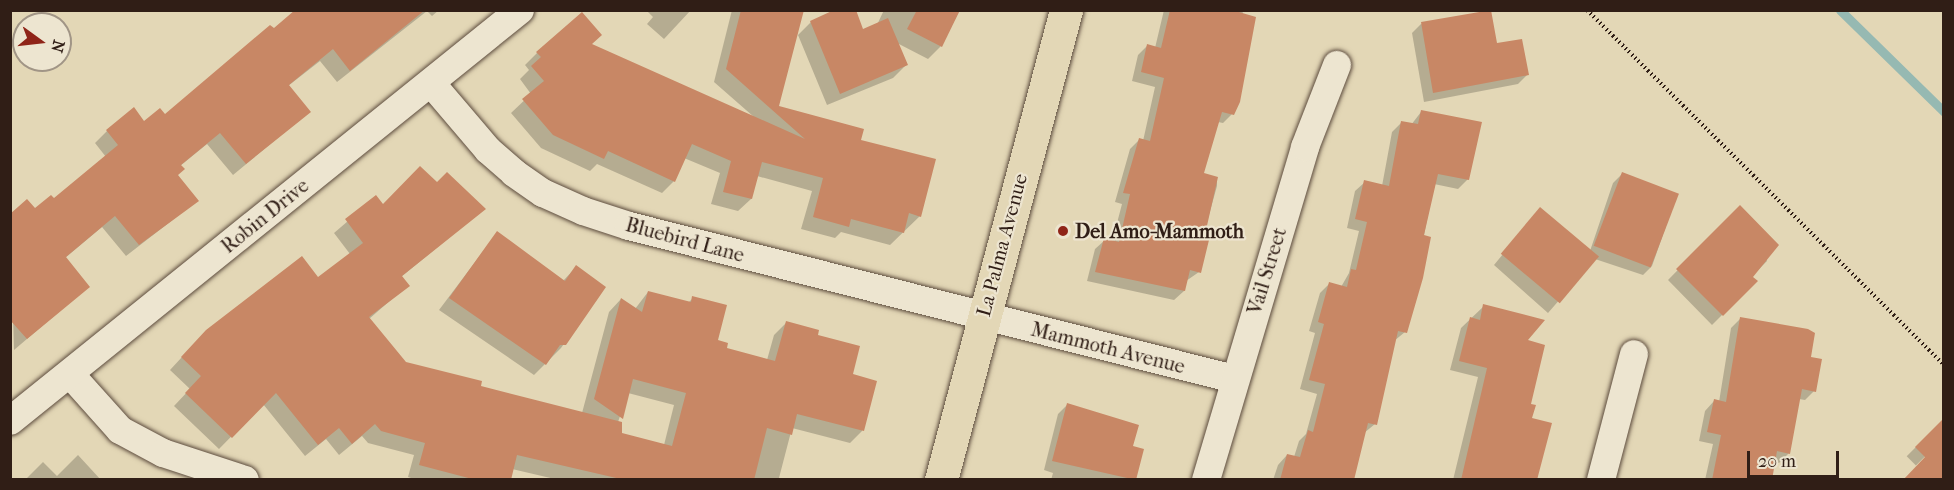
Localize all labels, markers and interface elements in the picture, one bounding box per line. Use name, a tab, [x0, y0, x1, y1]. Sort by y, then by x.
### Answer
north arrow	[12, 12, 72, 72]
text: N	[47, 38, 69, 55]
street label: La Palma Avenue	[971, 171, 1033, 319]
street label: Robin Drive	[217, 174, 313, 258]
street label: Bluebird Lane	[623, 213, 747, 267]
place label: Del Amo-Mammoth	[1075, 219, 1244, 243]
marker: Del Amo-Mammoth	[1056, 224, 1070, 238]
street label: Vail Street	[1242, 225, 1292, 317]
street label: Mammoth Avenue	[1028, 317, 1188, 379]
scale bar	[1750, 439, 1842, 477]
text: 20 m	[1758, 451, 1796, 472]

